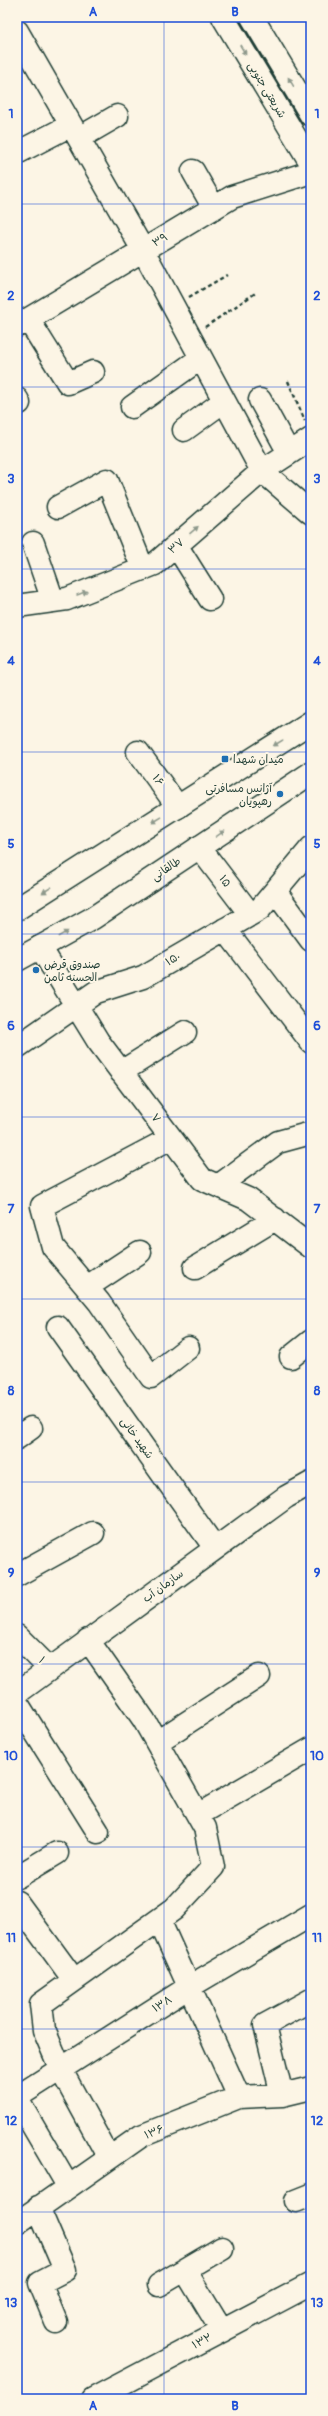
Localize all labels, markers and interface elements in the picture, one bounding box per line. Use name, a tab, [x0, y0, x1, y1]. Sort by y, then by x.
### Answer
text: A	[89, 4, 98, 20]
text: B	[231, 4, 239, 20]
one-way arrow	[240, 44, 247, 56]
street label: شریعتی جنوبی	[244, 60, 289, 121]
one-way arrow	[287, 76, 294, 88]
text: 1	[8, 106, 14, 122]
text: 1	[314, 106, 320, 122]
street label: ۳۹	[150, 230, 170, 250]
text: 2	[7, 288, 15, 304]
text: 2	[313, 288, 321, 304]
text: 3	[7, 471, 15, 487]
text: 3	[313, 471, 321, 487]
one-way arrow	[189, 525, 199, 534]
street label: ۳۷	[165, 535, 187, 556]
one-way arrow	[77, 589, 89, 595]
text: 4	[7, 653, 15, 669]
text: 4	[313, 653, 321, 669]
one-way arrow	[273, 739, 283, 747]
place label: میدان شهدا	[233, 753, 284, 766]
marker: میدان شهدا	[220, 754, 230, 764]
street label: ۱۶	[150, 772, 167, 788]
place label: آژانس مسافرتی رهپویان	[206, 782, 273, 809]
marker: آژانس مسافرتی رهپویان	[275, 789, 285, 799]
one-way arrow	[151, 816, 162, 824]
one-way arrow	[214, 830, 225, 838]
text: 5	[7, 836, 15, 852]
text: 5	[313, 836, 321, 852]
street label: طالقانی	[149, 854, 184, 884]
street label: ۱۵	[216, 872, 234, 890]
one-way arrow	[41, 886, 53, 893]
one-way arrow	[57, 931, 69, 938]
street label: ۱۵۰	[163, 950, 183, 968]
place label: صندوق قرض الحسنه ثامن	[44, 958, 101, 984]
marker: صندوق قرض الحسنه ثامن	[31, 965, 41, 975]
text: 6	[7, 1018, 15, 1034]
text: 6	[313, 1018, 321, 1034]
street label: ۷	[148, 1111, 164, 1125]
text: 7	[8, 1201, 15, 1217]
text: 7	[314, 1201, 321, 1217]
text: 8	[8, 1383, 15, 1399]
text: 8	[314, 1383, 321, 1399]
street label: شهید خانی	[117, 1415, 156, 1462]
text: 9	[8, 1565, 15, 1581]
text: 9	[314, 1565, 321, 1581]
street label: سازمان آب	[140, 1567, 186, 1606]
street label: ۱	[36, 1654, 48, 1666]
text: 10	[4, 1748, 18, 1764]
text: 10	[310, 1748, 324, 1764]
text: 11	[6, 1930, 16, 1946]
text: 11	[312, 1930, 322, 1946]
street label: ۱۳۸	[150, 1993, 174, 2015]
text: 12	[5, 2113, 17, 2129]
text: 12	[311, 2113, 323, 2129]
street label: ۱۳۶	[142, 2122, 166, 2142]
text: 13	[5, 2295, 17, 2311]
text: 13	[311, 2295, 323, 2311]
street label: ۱۳۲	[190, 2330, 214, 2352]
text: A	[89, 2398, 98, 2414]
text: B	[231, 2398, 239, 2414]

